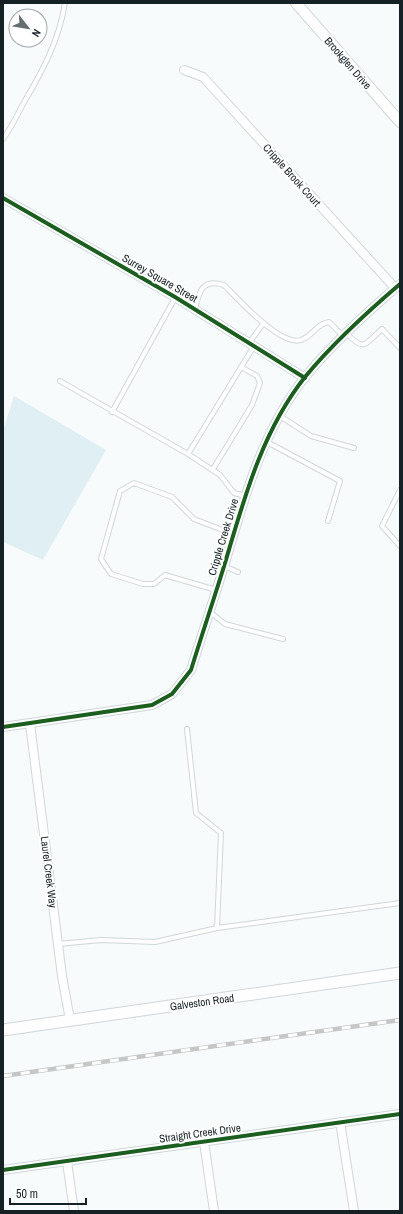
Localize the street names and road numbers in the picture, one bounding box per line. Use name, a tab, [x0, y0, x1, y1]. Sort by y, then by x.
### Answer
street label: Brookglen Drive	[322, 34, 374, 92]
street label: Cripple Brook Court	[260, 141, 324, 210]
street label: Surrey Square Street	[120, 251, 201, 305]
street label: Cripple Creek Drive	[205, 497, 241, 577]
street label: Laurel Creek Way	[38, 835, 60, 909]
street label: Galveston Road	[169, 991, 235, 1013]
street label: Straight Creek Drive	[158, 1120, 242, 1146]

